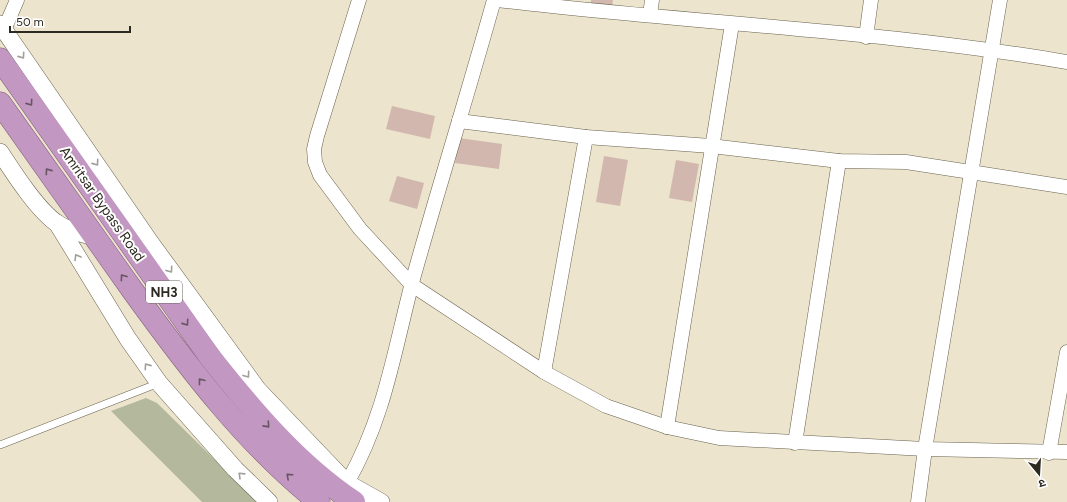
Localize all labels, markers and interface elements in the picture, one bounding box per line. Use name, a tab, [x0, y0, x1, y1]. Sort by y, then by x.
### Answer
scale bar	[10, 8, 130, 34]
text: 50 m	[16, 15, 44, 29]
one-way arrow	[17, 52, 25, 59]
one-way arrow	[26, 98, 33, 105]
street label: Amritsar Bypass Road	[56, 143, 148, 265]
one-way arrow	[91, 159, 99, 166]
one-way arrow	[45, 168, 53, 175]
one-way arrow	[75, 254, 82, 261]
one-way arrow	[165, 265, 172, 272]
one-way arrow	[120, 274, 128, 281]
road number: NH3	[146, 281, 182, 303]
one-way arrow	[181, 319, 188, 326]
one-way arrow	[144, 363, 152, 370]
one-way arrow	[242, 370, 249, 377]
one-way arrow	[199, 379, 206, 386]
one-way arrow	[262, 420, 270, 428]
north arrow	[1019, 454, 1059, 494]
one-way arrow	[238, 472, 246, 480]
one-way arrow	[286, 474, 294, 481]
text: उ	[1036, 476, 1047, 490]

